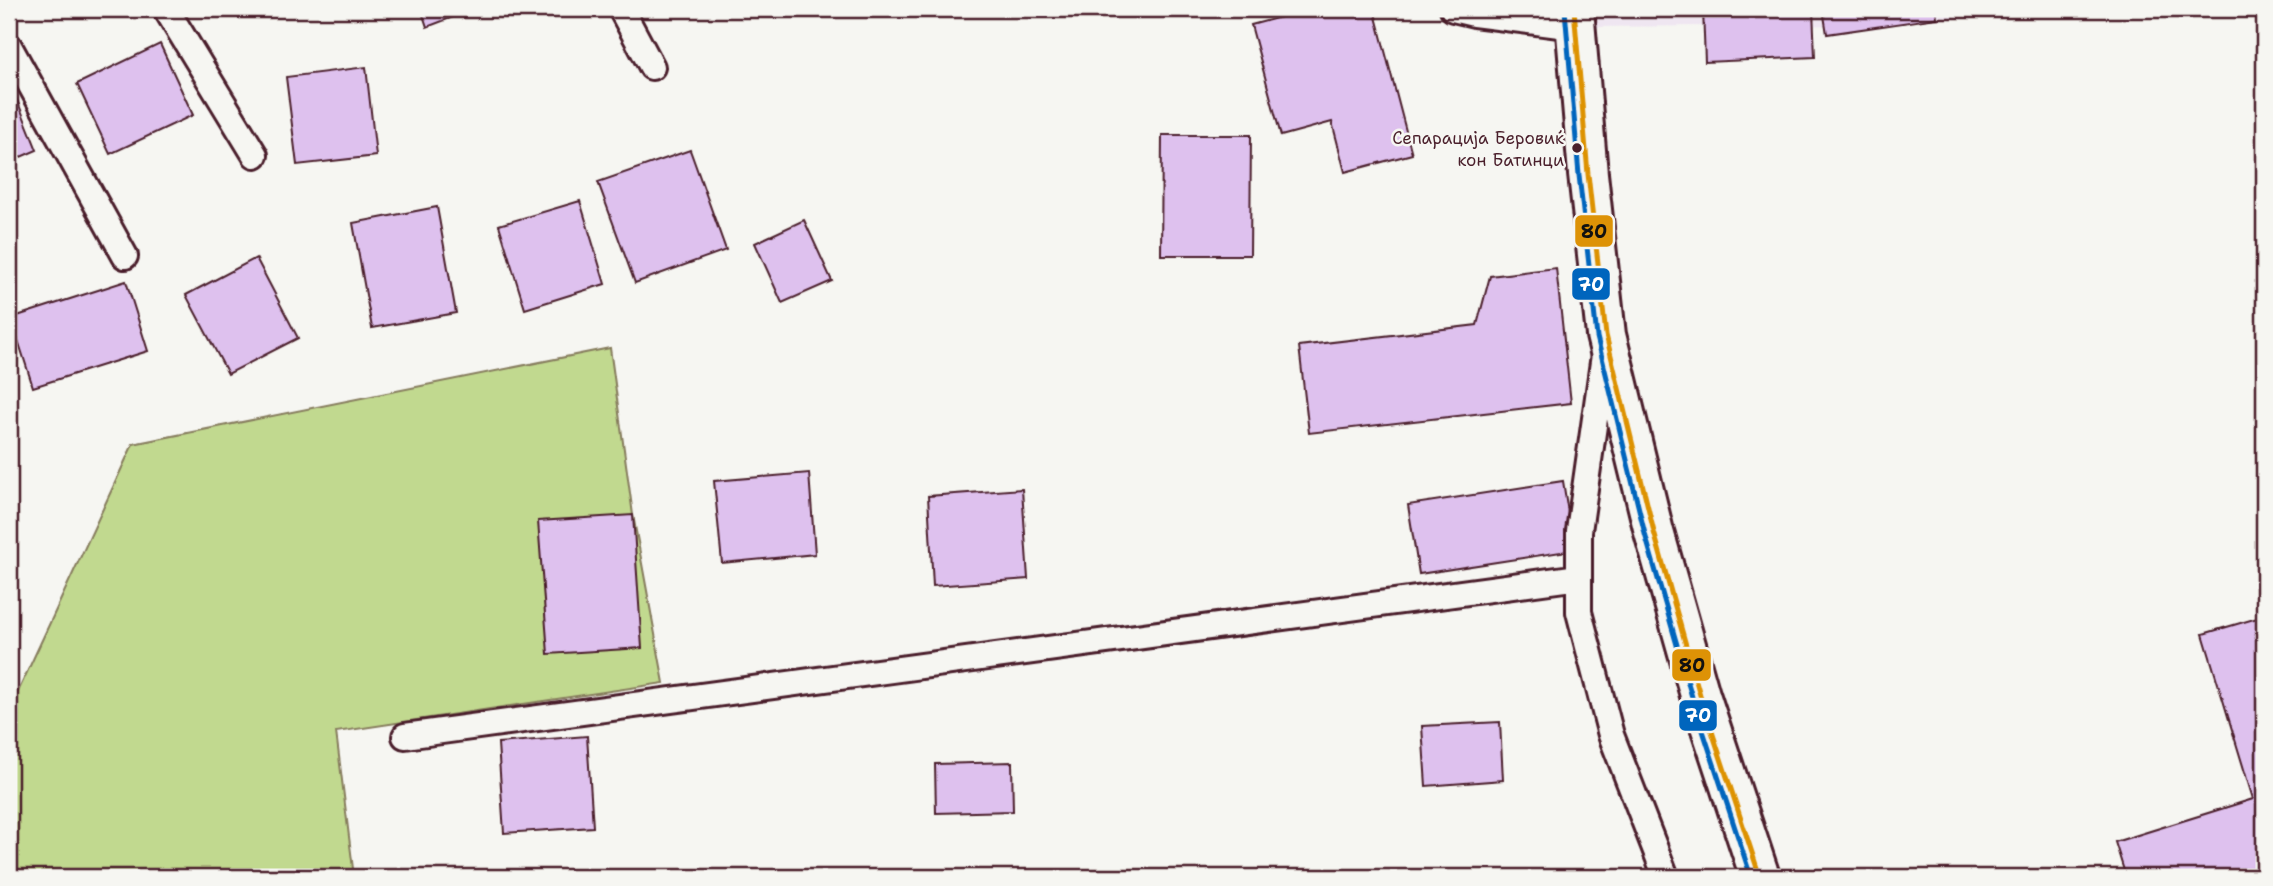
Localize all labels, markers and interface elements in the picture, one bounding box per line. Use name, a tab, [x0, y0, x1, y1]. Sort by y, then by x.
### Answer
place label: Сепарација Беровиќ кон Батинци	[1392, 127, 1564, 171]
marker: Сепарација Беровиќ кон Батинци	[1570, 141, 1584, 155]
line badge: 80	[1574, 214, 1614, 248]
text: 80	[1581, 219, 1607, 244]
line badge: 70	[1571, 267, 1611, 301]
text: 70	[1578, 272, 1604, 297]
line badge: 80	[1671, 648, 1712, 682]
text: 80	[1679, 653, 1705, 678]
line badge: 70	[1678, 699, 1718, 732]
text: 70	[1685, 703, 1711, 728]

